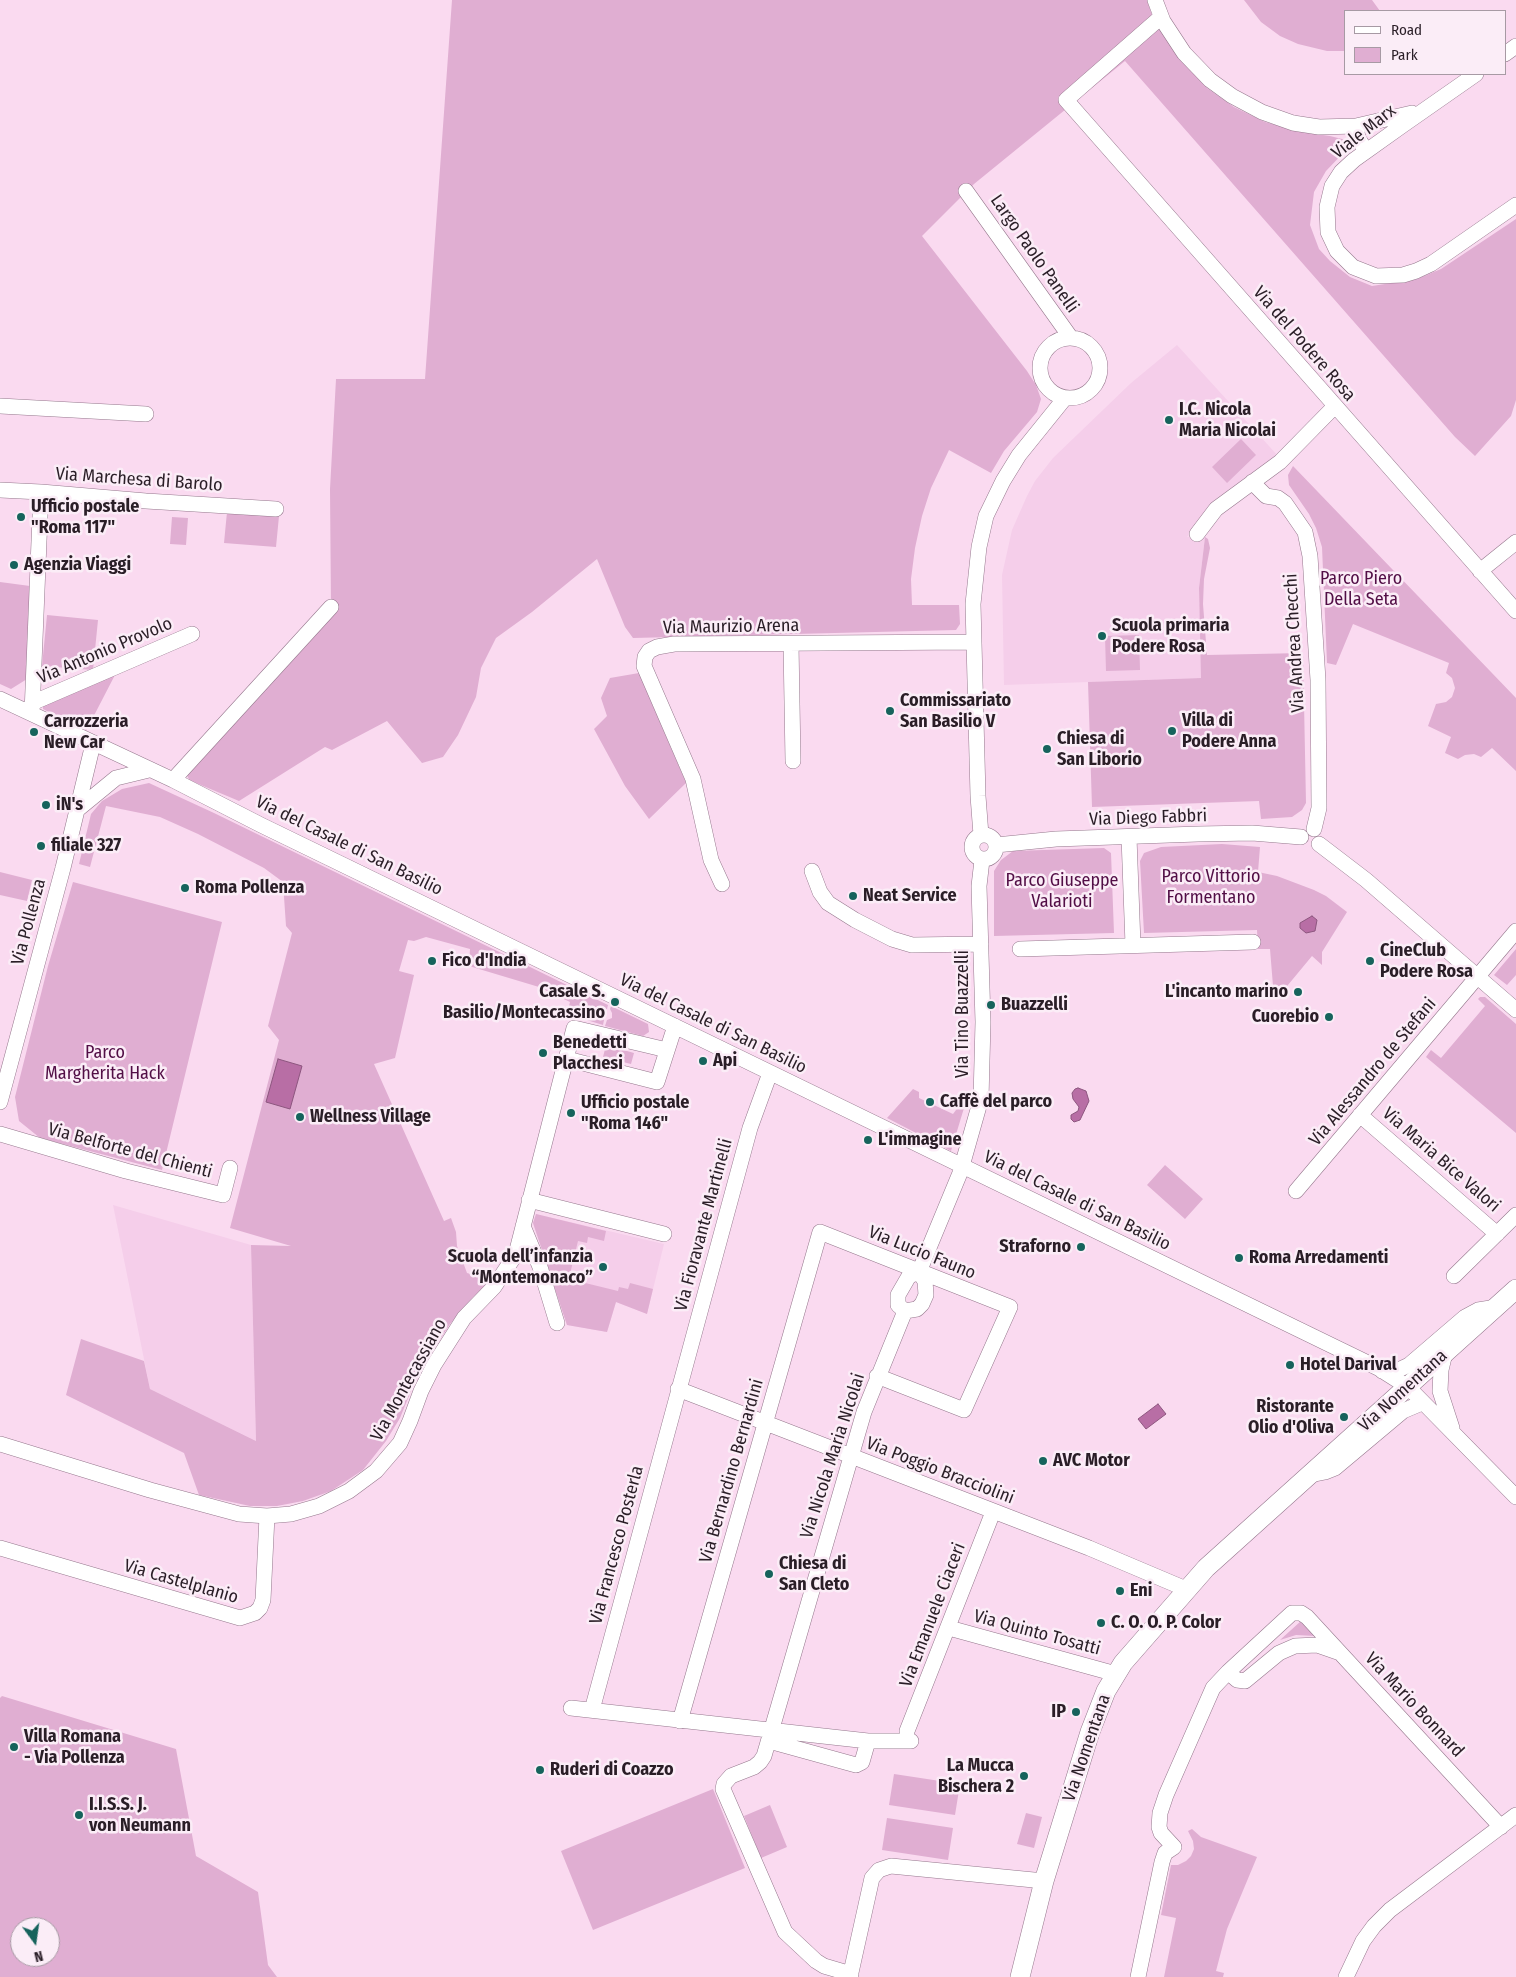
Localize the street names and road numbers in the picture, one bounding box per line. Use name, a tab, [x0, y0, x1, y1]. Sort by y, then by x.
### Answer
street label: Viale Marx	[1327, 100, 1401, 164]
street label: Largo Paolo Panelli	[985, 191, 1083, 317]
street label: Via del Podere Rosa	[1248, 282, 1360, 406]
street label: Via Marchesa di Barolo	[55, 463, 223, 497]
street label: Via Andrea Checchi	[1281, 573, 1309, 713]
street label: Via Antonio Provolo	[34, 613, 176, 689]
street label: Via Maurizio Arena	[663, 615, 799, 639]
street label: Via del Casale di San Basilio	[252, 791, 446, 901]
street label: Via Diego Fabbri	[1089, 805, 1207, 831]
street label: Via Pollenza	[7, 876, 51, 968]
street label: Via Tino Buazzelli	[952, 950, 974, 1078]
street label: Via del Casale di San Basilio	[616, 969, 810, 1079]
street label: Via Alessandro de Stefani	[1305, 994, 1441, 1150]
street label: Via Maria Bice Valori	[1378, 1103, 1504, 1217]
street label: Via Belforte del Chienti	[45, 1119, 215, 1183]
street label: Via Fioravante Martinelli	[671, 1136, 737, 1314]
street label: Via del Casale di San Basilio	[980, 1146, 1174, 1256]
street label: Via Lucio Fauno	[865, 1222, 979, 1284]
street label: Via Montecassiano	[366, 1315, 452, 1445]
street label: Via Nomentana	[1354, 1345, 1452, 1437]
street label: Via Nicola Maria Nicolai	[796, 1371, 870, 1541]
street label: Via Bernardino Bernardini	[695, 1376, 769, 1566]
street label: Via Poggio Bracciolini	[863, 1433, 1017, 1509]
street label: Via Francesco Posterla	[585, 1463, 649, 1627]
street label: Via Emanuele Ciaceri	[896, 1540, 970, 1690]
street label: Via Castelplanio	[121, 1555, 241, 1609]
street label: Via Quinto Tosatti	[971, 1606, 1103, 1660]
street label: Via Mario Bonnard	[1360, 1648, 1468, 1762]
street label: Via Nomentana	[1059, 1691, 1115, 1805]

